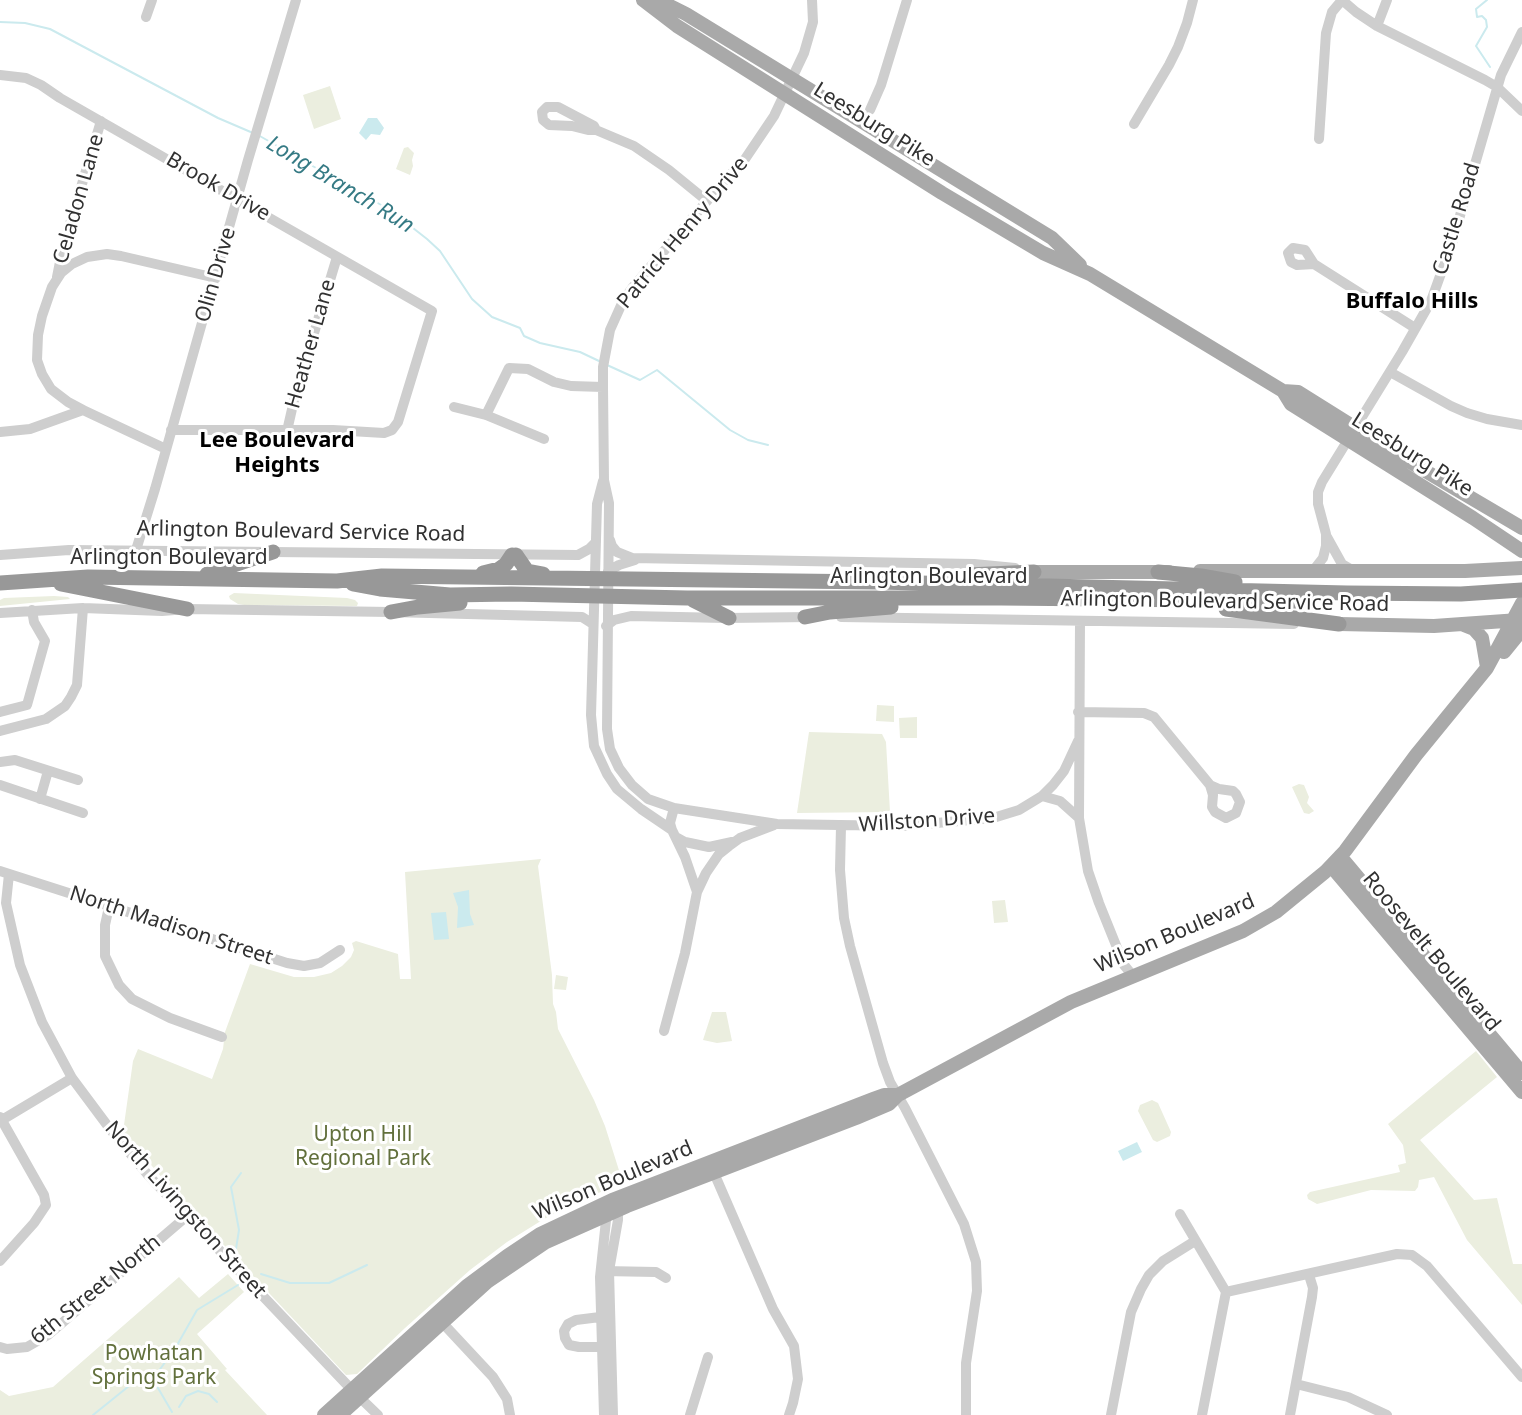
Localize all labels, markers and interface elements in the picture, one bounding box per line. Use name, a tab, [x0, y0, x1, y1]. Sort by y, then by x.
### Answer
street label: Leesburg Pike	[809, 78, 939, 172]
street label: Celadon Lane	[48, 131, 110, 267]
water label: Long Branch Run	[261, 131, 419, 239]
street label: Brook Drive	[162, 147, 274, 227]
street label: Patrick Henry Drive	[612, 152, 754, 314]
street label: Castle Road	[1428, 160, 1486, 278]
street label: Olin Drive	[190, 225, 242, 325]
street label: Heather Lane	[281, 276, 341, 412]
district label: Buffalo Hills	[1346, 289, 1478, 315]
street label: Leesburg Pike	[1347, 408, 1477, 502]
district label: Lee Boulevard Heights	[199, 428, 355, 480]
street label: Arlington Boulevard Service Road	[136, 517, 466, 547]
street label: Arlington Boulevard	[70, 545, 268, 571]
street label: Arlington Boulevard	[830, 564, 1028, 590]
street label: Arlington Boulevard Service Road	[1060, 587, 1390, 617]
street label: Willston Drive	[858, 804, 996, 838]
street label: Roosevelt Boulevard	[1357, 867, 1505, 1037]
street label: North Madison Street	[66, 881, 276, 971]
street label: Wilson Boulevard	[1091, 889, 1259, 979]
street label: North Livingston Street	[99, 1116, 271, 1304]
park label: Upton Hill Regional Park	[295, 1122, 431, 1172]
street label: Wilson Boulevard	[529, 1136, 697, 1226]
street label: 6th Street North	[26, 1230, 166, 1350]
park label: Powhatan Springs Park	[92, 1341, 216, 1391]

